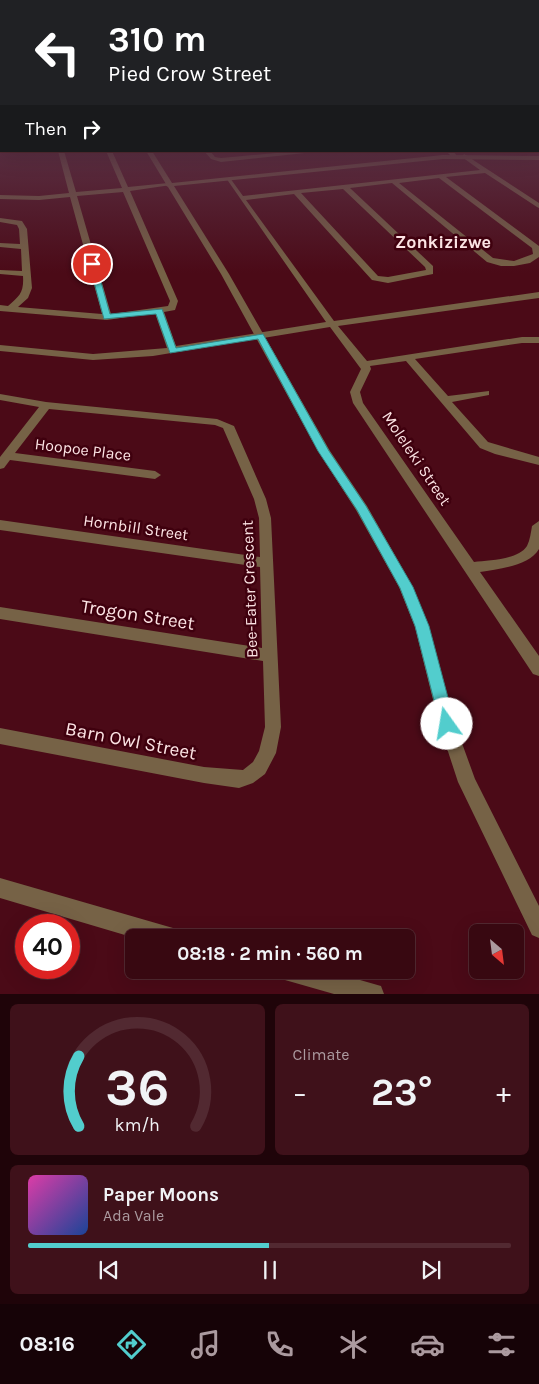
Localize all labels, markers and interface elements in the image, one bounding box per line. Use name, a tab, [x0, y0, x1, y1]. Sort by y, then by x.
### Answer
text: 310 m	[108, 19, 206, 60]
icon: left	[25, 20, 90, 85]
text: Pied Crow Street	[108, 61, 271, 87]
icon: right	[77, 115, 105, 143]
text: Then	[25, 118, 67, 140]
district label: Zonkizizwe	[395, 231, 491, 253]
pin	[71, 243, 113, 285]
icon: arrive	[78, 250, 106, 278]
street label: Moleleki Street	[378, 408, 455, 509]
street label: Hoopoe Place	[34, 434, 132, 465]
street label: Hornbill Street	[82, 511, 190, 544]
street label: Bee-Eater Crescent	[238, 520, 261, 658]
street label: Trogon Street	[80, 595, 196, 635]
position arrow	[420, 697, 472, 749]
street label: Barn Owl Street	[63, 717, 198, 764]
speed limit sign: 40	[15, 914, 80, 979]
north arrow	[469, 924, 524, 979]
map controls	[469, 924, 524, 979]
text: 08:18 · 2 min · 560 m	[177, 943, 363, 965]
text: Climate	[293, 1045, 350, 1064]
text: 36	[105, 1057, 169, 1118]
text: 23°	[371, 1070, 432, 1115]
text: −	[293, 1076, 307, 1109]
text: +	[496, 1076, 511, 1109]
text: km/h	[115, 1115, 160, 1136]
text: Paper Moons	[103, 1184, 219, 1206]
text: Ada Vale	[103, 1206, 164, 1225]
icon: previous	[95, 1256, 123, 1284]
icon: pause	[256, 1256, 284, 1284]
icon: next	[417, 1256, 445, 1284]
icon: directions	[114, 1327, 149, 1362]
icon: music	[188, 1327, 223, 1362]
icon: phone	[262, 1327, 297, 1362]
icon: climate	[336, 1327, 371, 1362]
icon: car	[410, 1327, 445, 1362]
icon: filters	[484, 1327, 519, 1362]
text: 08:16	[20, 1331, 75, 1357]

